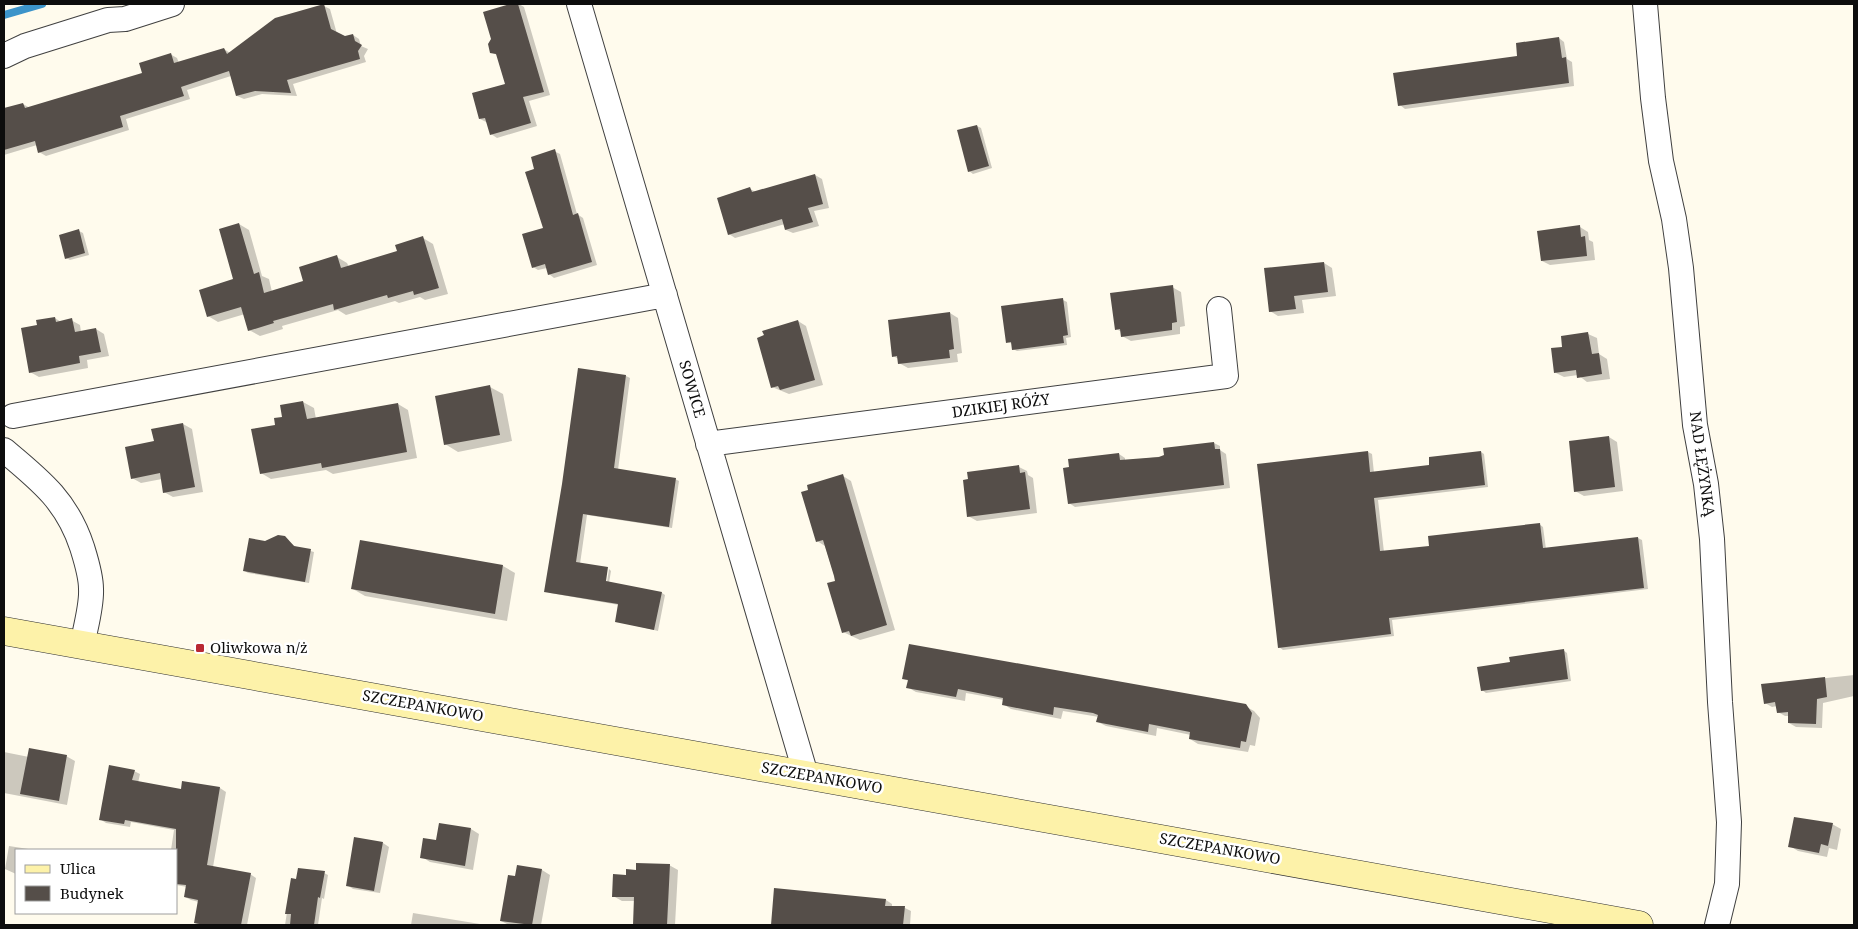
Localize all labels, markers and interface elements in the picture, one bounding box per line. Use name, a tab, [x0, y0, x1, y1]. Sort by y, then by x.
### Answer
street label: SOWICE	[675, 358, 711, 420]
street label: DZIKIEJ RÓŻY	[951, 388, 1052, 422]
street label: NAD ŁĘŻYNKĄ	[1686, 410, 1720, 518]
place label: Oliwkowa n/ż	[210, 637, 308, 657]
marker: Oliwkowa n/ż	[194, 642, 206, 654]
street label: SZCZEPANKOWO	[361, 685, 485, 725]
street label: SZCZEPANKOWO	[760, 757, 884, 797]
street label: SZCZEPANKOWO	[1158, 828, 1282, 868]
legend	[15, 849, 178, 914]
text: Ulica	[60, 858, 96, 878]
text: Budynek	[60, 883, 124, 903]

